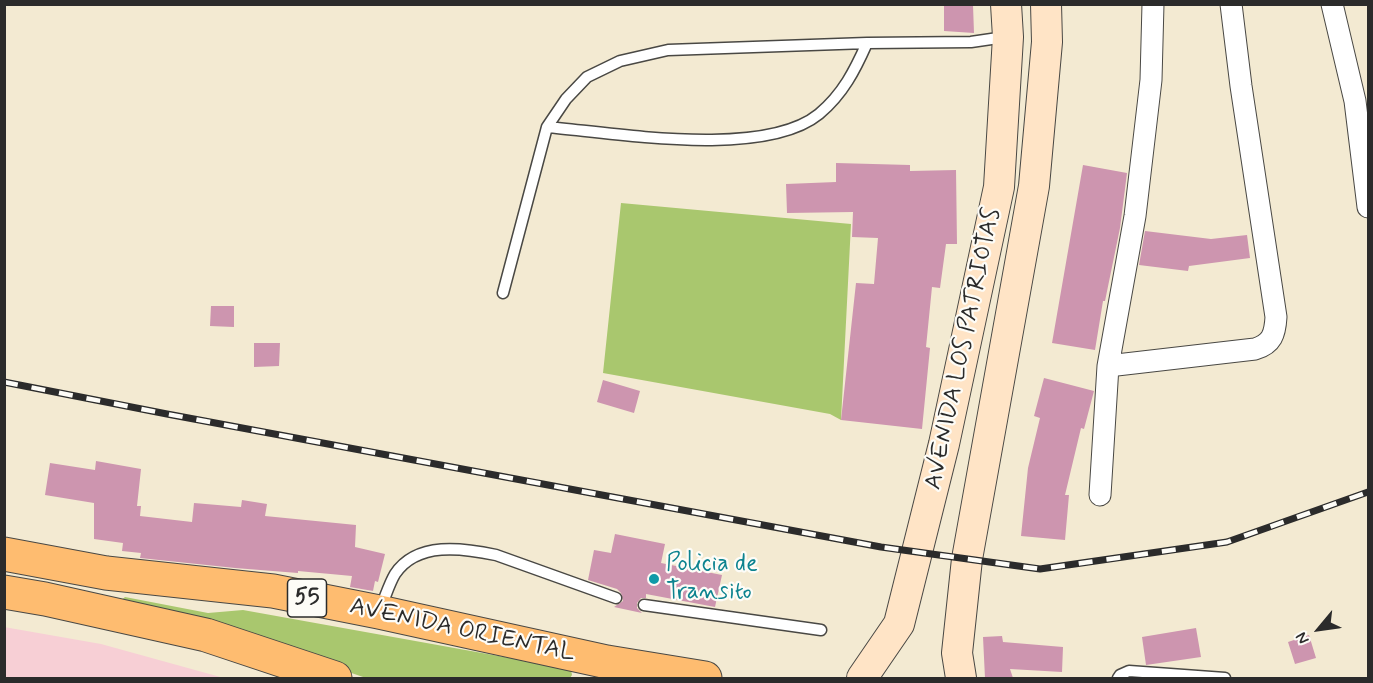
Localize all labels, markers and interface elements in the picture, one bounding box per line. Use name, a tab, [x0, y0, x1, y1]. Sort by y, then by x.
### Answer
street label: AVENIDA LOS PATRIOTAS	[920, 206, 1008, 492]
place label: Policia de Transito	[666, 551, 758, 607]
marker: Policia de Transito	[647, 572, 661, 586]
road number: 55	[288, 579, 326, 617]
street label: AVENIDA ORIENTAL	[347, 593, 577, 669]
north arrow	[1289, 599, 1349, 659]
text: N	[1291, 628, 1315, 648]

